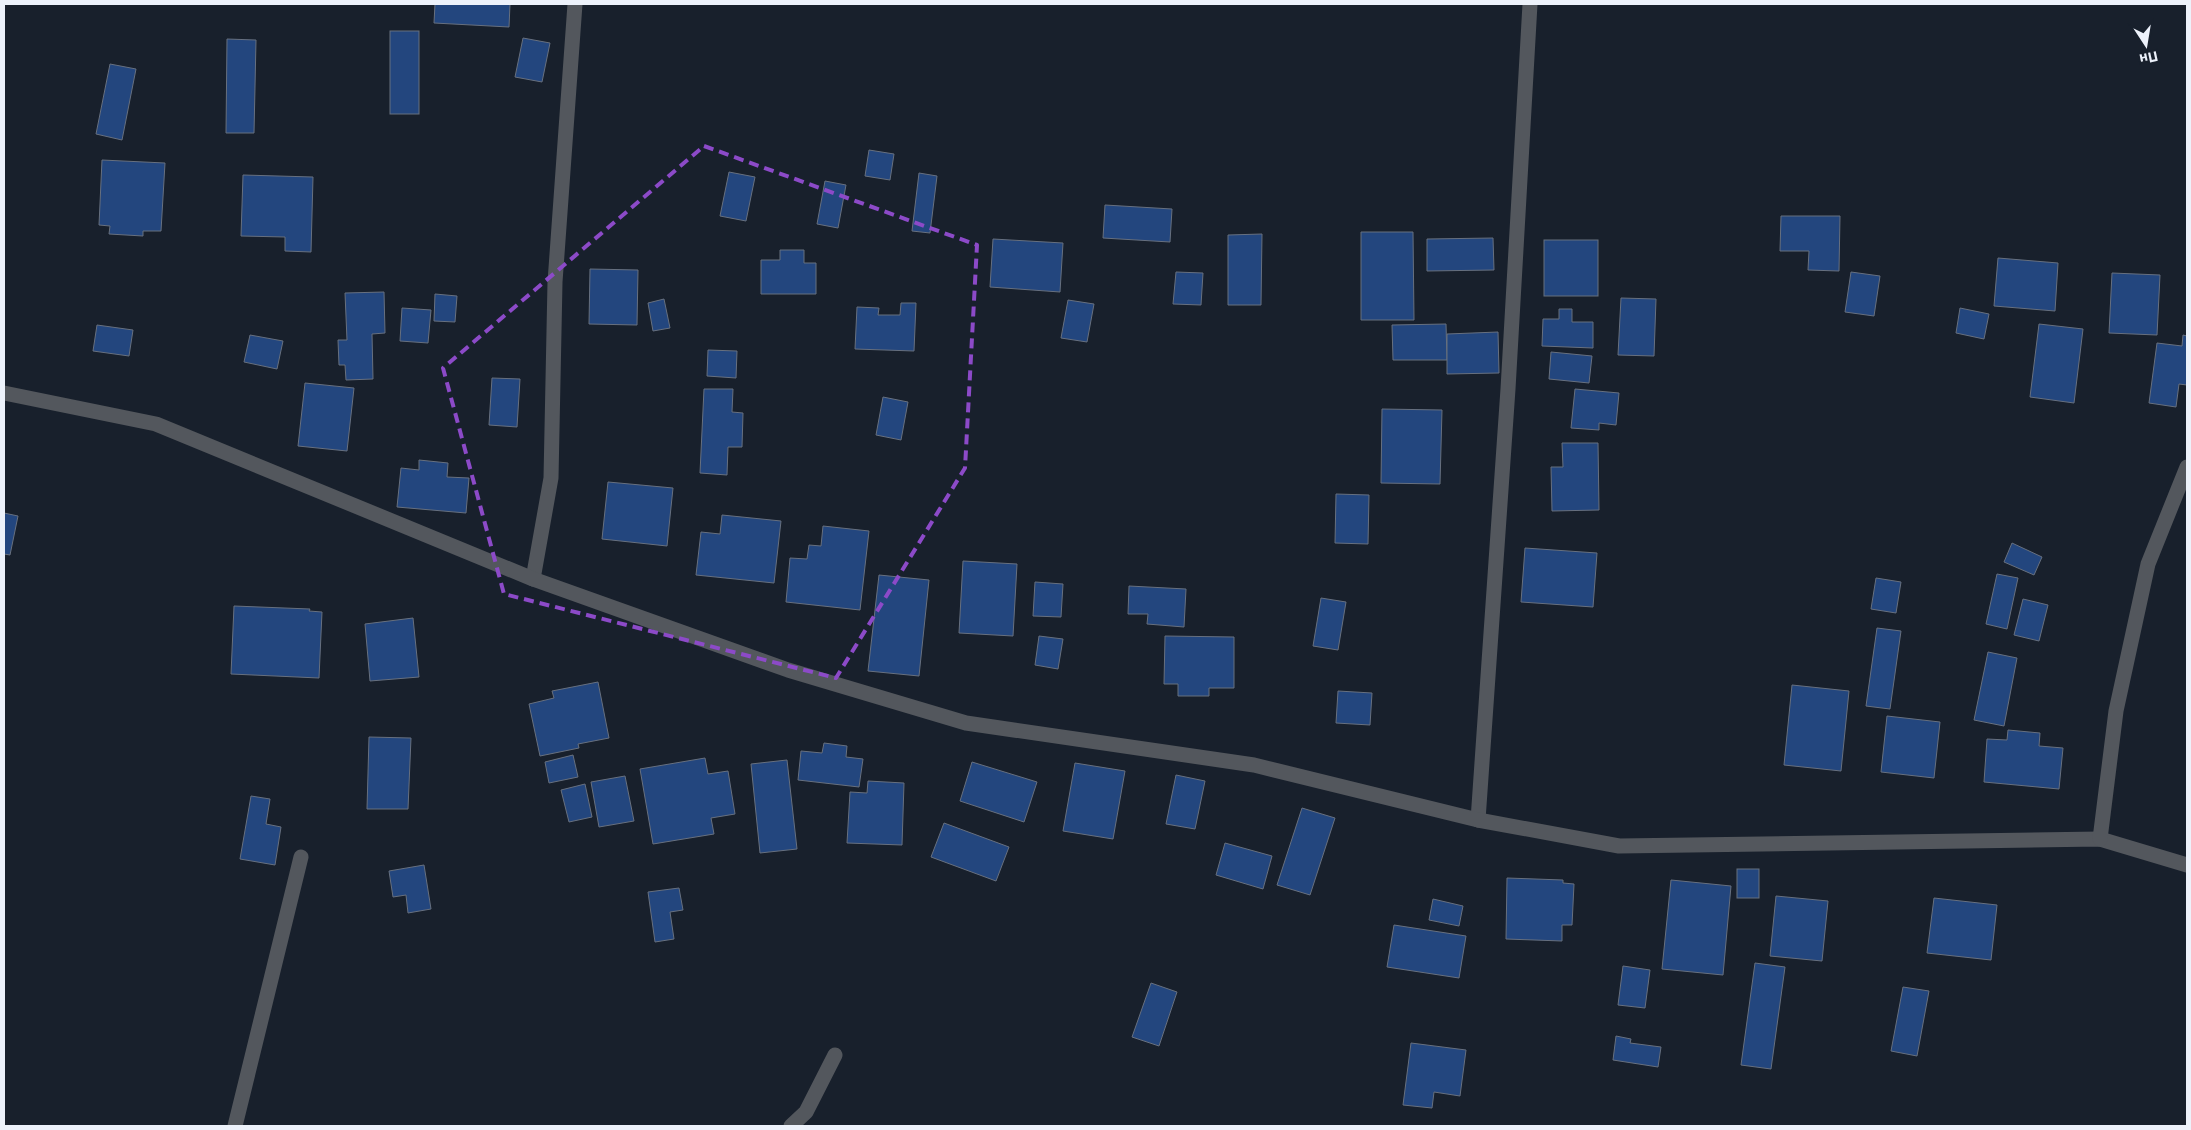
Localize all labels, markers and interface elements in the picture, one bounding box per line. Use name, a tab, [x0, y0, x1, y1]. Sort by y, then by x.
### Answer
north arrow	[2121, 20, 2171, 70]
text: Пн	[2138, 47, 2160, 68]

